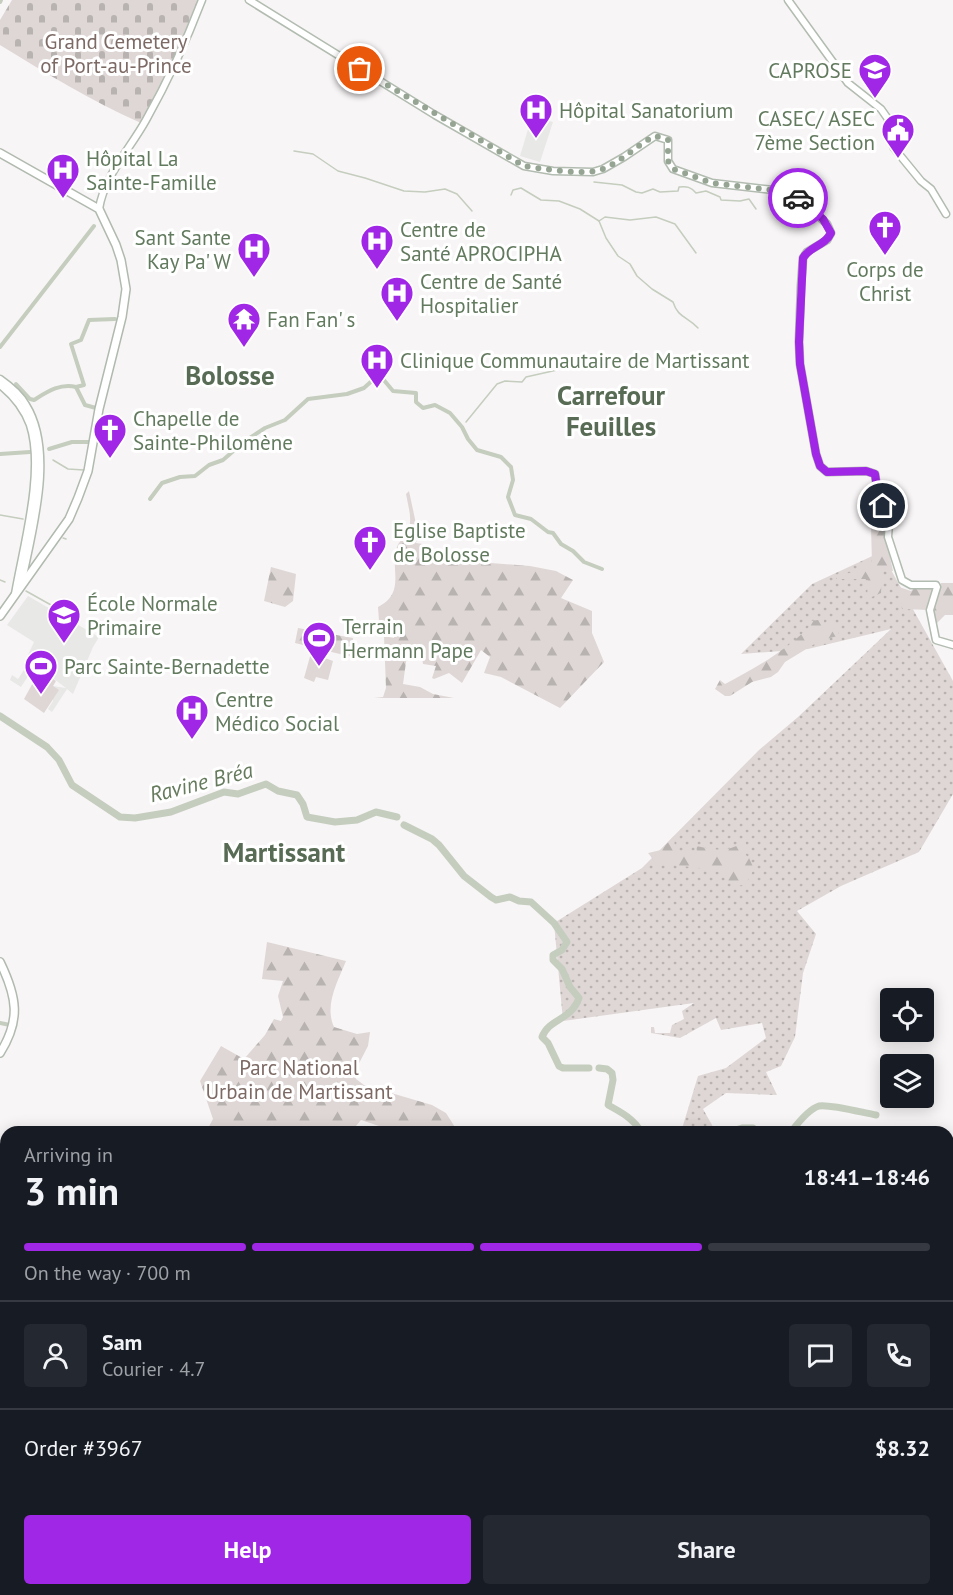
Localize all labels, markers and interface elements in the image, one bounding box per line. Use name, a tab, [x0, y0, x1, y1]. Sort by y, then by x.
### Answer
park label: Grand Cemetery of Port-au-Prince	[40, 28, 192, 79]
pin	[334, 43, 385, 94]
icon: bag	[343, 52, 376, 85]
school or university icon: CAPROSE	[857, 52, 893, 99]
place label: CAPROSE	[768, 57, 852, 84]
hospital icon: Hôpital Sanatorium	[518, 92, 554, 139]
place label: Hôpital Sanatorium	[559, 97, 733, 124]
place label: CASEC/ ASEC 7ème Section	[755, 105, 875, 156]
public building icon: CASEC/ ASEC 7ème Section	[880, 112, 916, 159]
place label: Hôpital La Sainte-Famille	[86, 145, 217, 196]
hospital icon: Hôpital La Sainte-Famille	[45, 152, 81, 199]
courier	[768, 168, 828, 228]
icon: car	[782, 182, 815, 215]
church icon: Corps de Christ	[867, 209, 903, 256]
place label: Centre de Santé APROCIPHA	[400, 216, 562, 267]
hospital icon: Centre de Santé APROCIPHA	[359, 223, 395, 270]
place label: Sant Sante Kay Pa' W	[135, 224, 232, 275]
hospital icon: Sant Sante Kay Pa' W	[236, 231, 272, 278]
place label: Corps de Christ	[846, 256, 924, 307]
place label: Centre de Santé Hospitalier	[420, 268, 562, 319]
hospital icon: Centre de Santé Hospitalier	[379, 275, 415, 322]
temple icon: Fan Fan' s	[226, 301, 262, 348]
place label: Fan Fan' s	[267, 306, 355, 333]
hospital icon: Clinique Communautaire de Martissant	[359, 342, 395, 389]
place label: Clinique Communautaire de Martissant	[400, 347, 749, 374]
district label: Bolosse	[185, 358, 275, 392]
district label: Carrefour Feuilles	[557, 378, 665, 443]
place label: Chapelle de Sainte-Philomène	[133, 405, 293, 456]
church icon: Chapelle de Sainte-Philomène	[92, 412, 128, 459]
pin	[857, 480, 908, 531]
icon: home	[866, 489, 899, 522]
place label: Eglise Baptiste de Bolosse	[393, 517, 526, 568]
church icon: Eglise Baptiste de Bolosse	[352, 524, 388, 571]
place label: École Normale Primaire	[87, 590, 218, 641]
school or university icon: École Normale Primaire	[46, 597, 82, 644]
place label: Terrain Hermann Pape	[342, 613, 473, 664]
sports icon: Terrain Hermann Pape	[301, 620, 337, 667]
sports icon: Parc Sainte-Bernadette	[23, 648, 59, 695]
place label: Parc Sainte-Bernadette	[64, 653, 270, 680]
place label: Centre Médico Social	[215, 686, 339, 737]
hospital icon: Centre Médico Social	[174, 693, 210, 740]
water label: Ravine Bréa	[146, 756, 256, 808]
district label: Martissant	[223, 835, 346, 869]
map controls	[880, 988, 934, 1108]
button: locate	[880, 988, 934, 1042]
park label: Parc National Urbain de Martissant	[205, 1054, 393, 1105]
button: layers	[880, 1054, 934, 1108]
text: Arriving in	[24, 1142, 113, 1168]
text: 18:41–18:46	[804, 1163, 930, 1191]
text: 3 min	[24, 1165, 119, 1216]
text: On the way · 700 m	[24, 1260, 191, 1286]
button: person	[24, 1324, 87, 1387]
button: chat	[789, 1324, 852, 1387]
button: phone	[867, 1324, 930, 1387]
text: Sam	[102, 1328, 142, 1356]
text: Courier · 4.7	[102, 1356, 205, 1382]
text: Order #3967	[24, 1434, 143, 1462]
text: $8.32	[875, 1434, 930, 1462]
button: Help	[24, 1515, 471, 1584]
button: Share	[483, 1515, 930, 1584]

